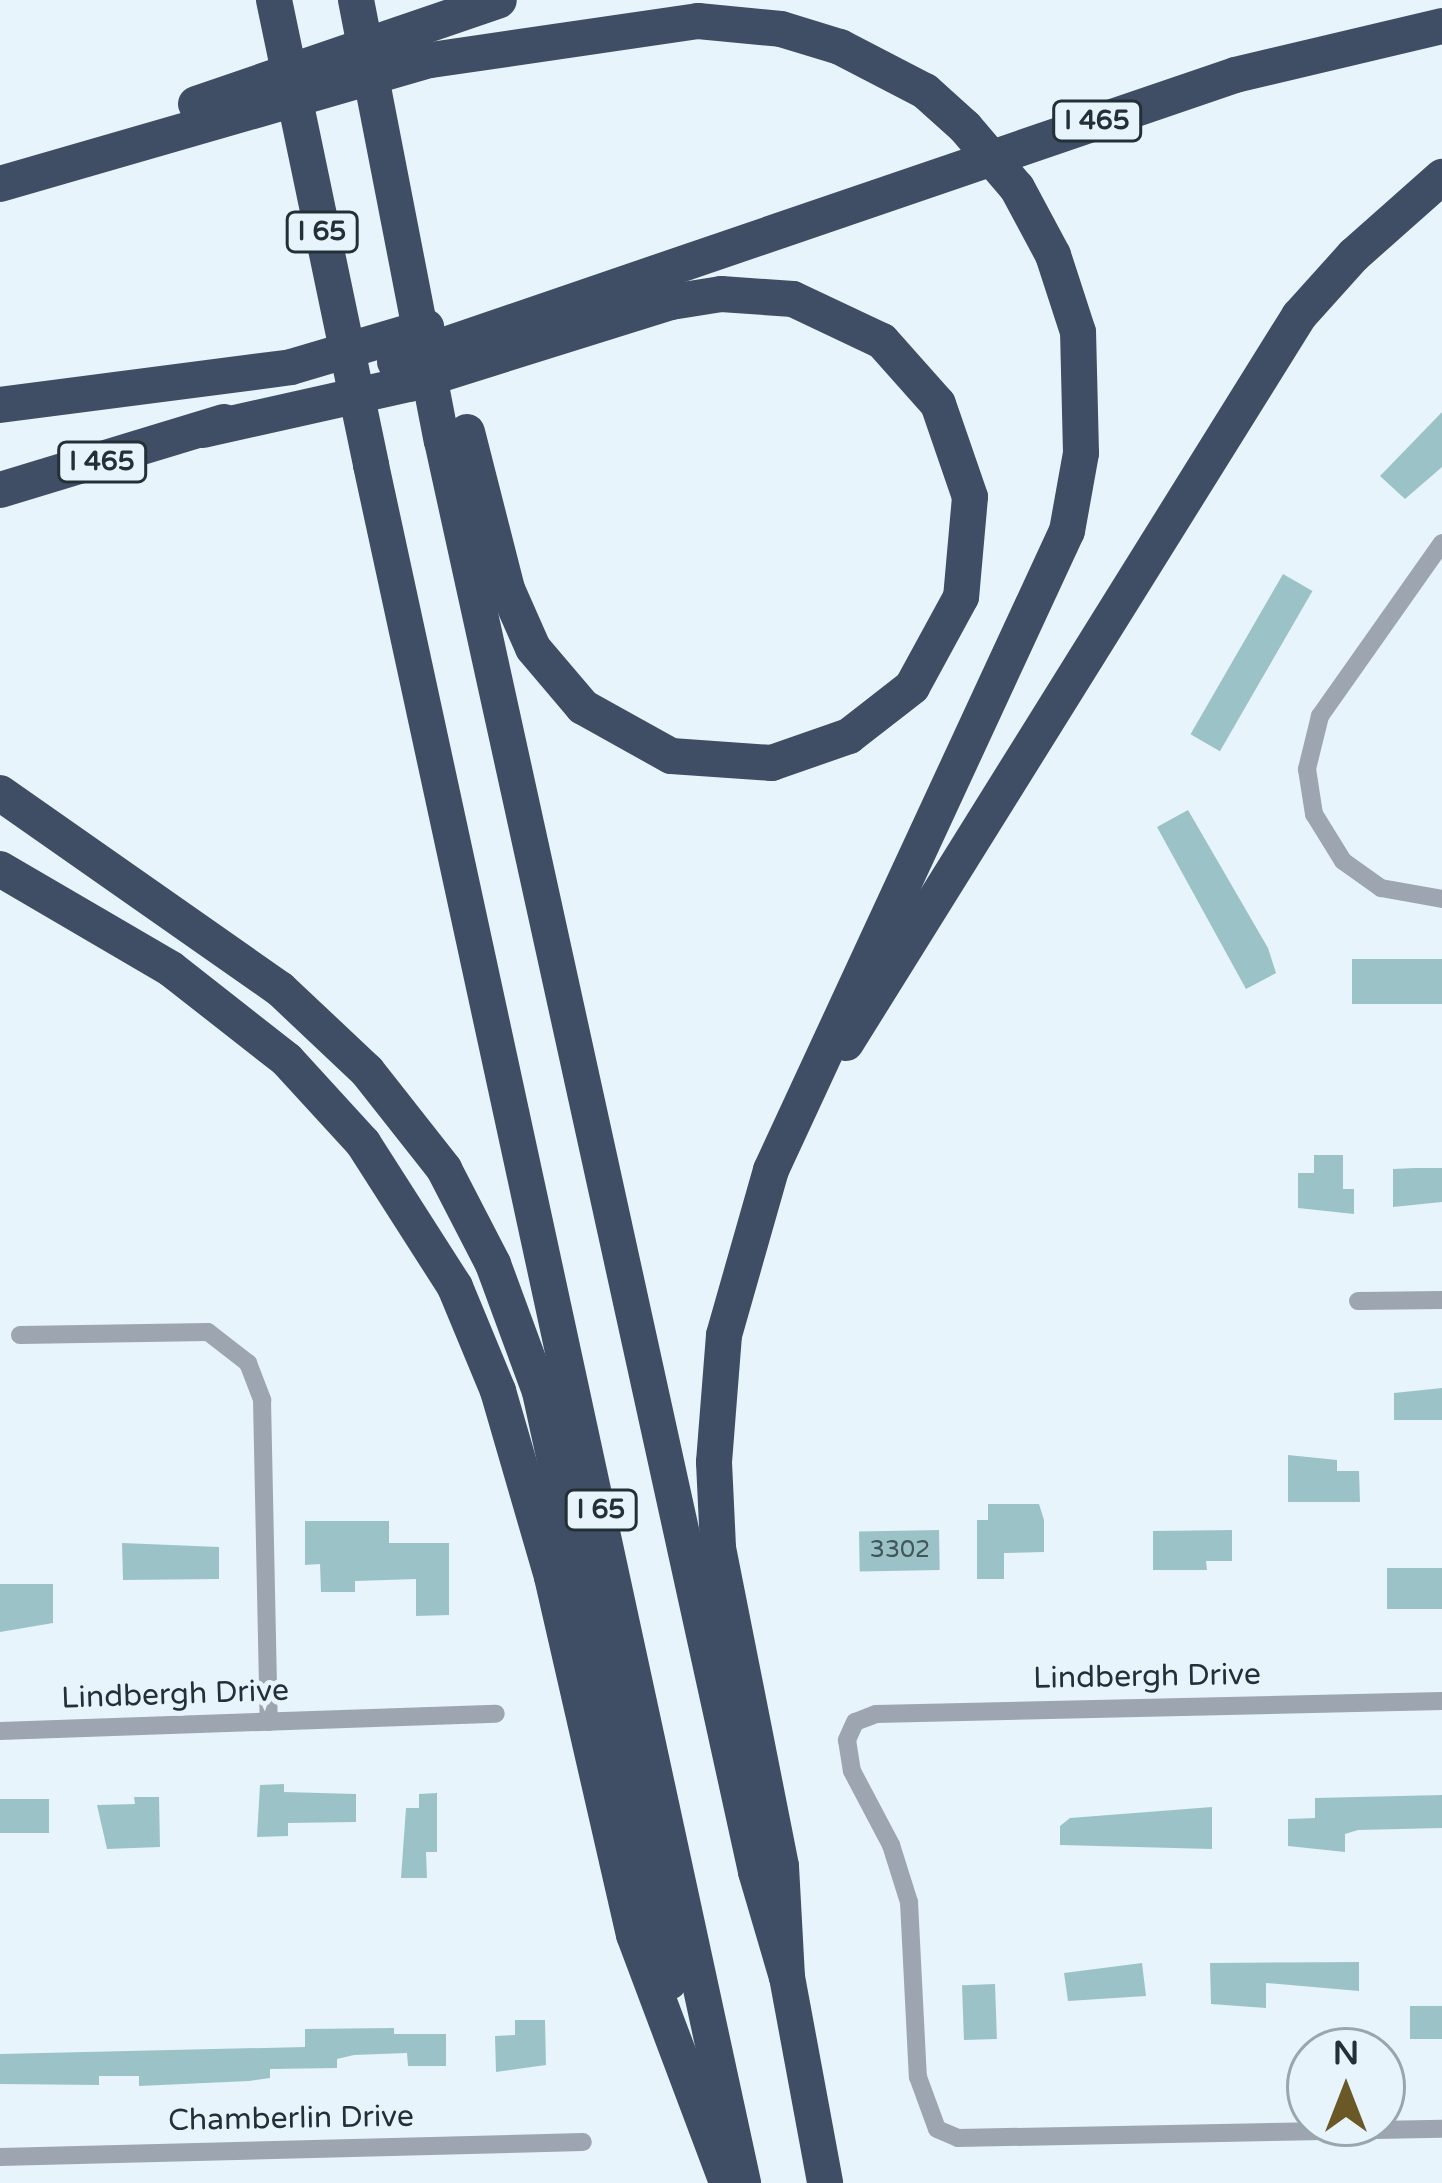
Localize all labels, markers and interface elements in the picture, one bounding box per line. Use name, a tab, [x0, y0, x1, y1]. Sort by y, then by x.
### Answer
road number: I 465	[1052, 100, 1142, 142]
road number: I 65	[283, 211, 361, 253]
road number: I 465	[57, 441, 147, 483]
road number: I 65	[562, 1489, 640, 1531]
house number: 3302	[870, 1536, 930, 1564]
street label: Lindbergh Drive	[1033, 1657, 1261, 1697]
street label: Lindbergh Drive	[61, 1673, 289, 1717]
north arrow	[1286, 2027, 1406, 2147]
text: N	[1333, 2034, 1359, 2073]
street label: Chamberlin Drive	[168, 2099, 414, 2139]

